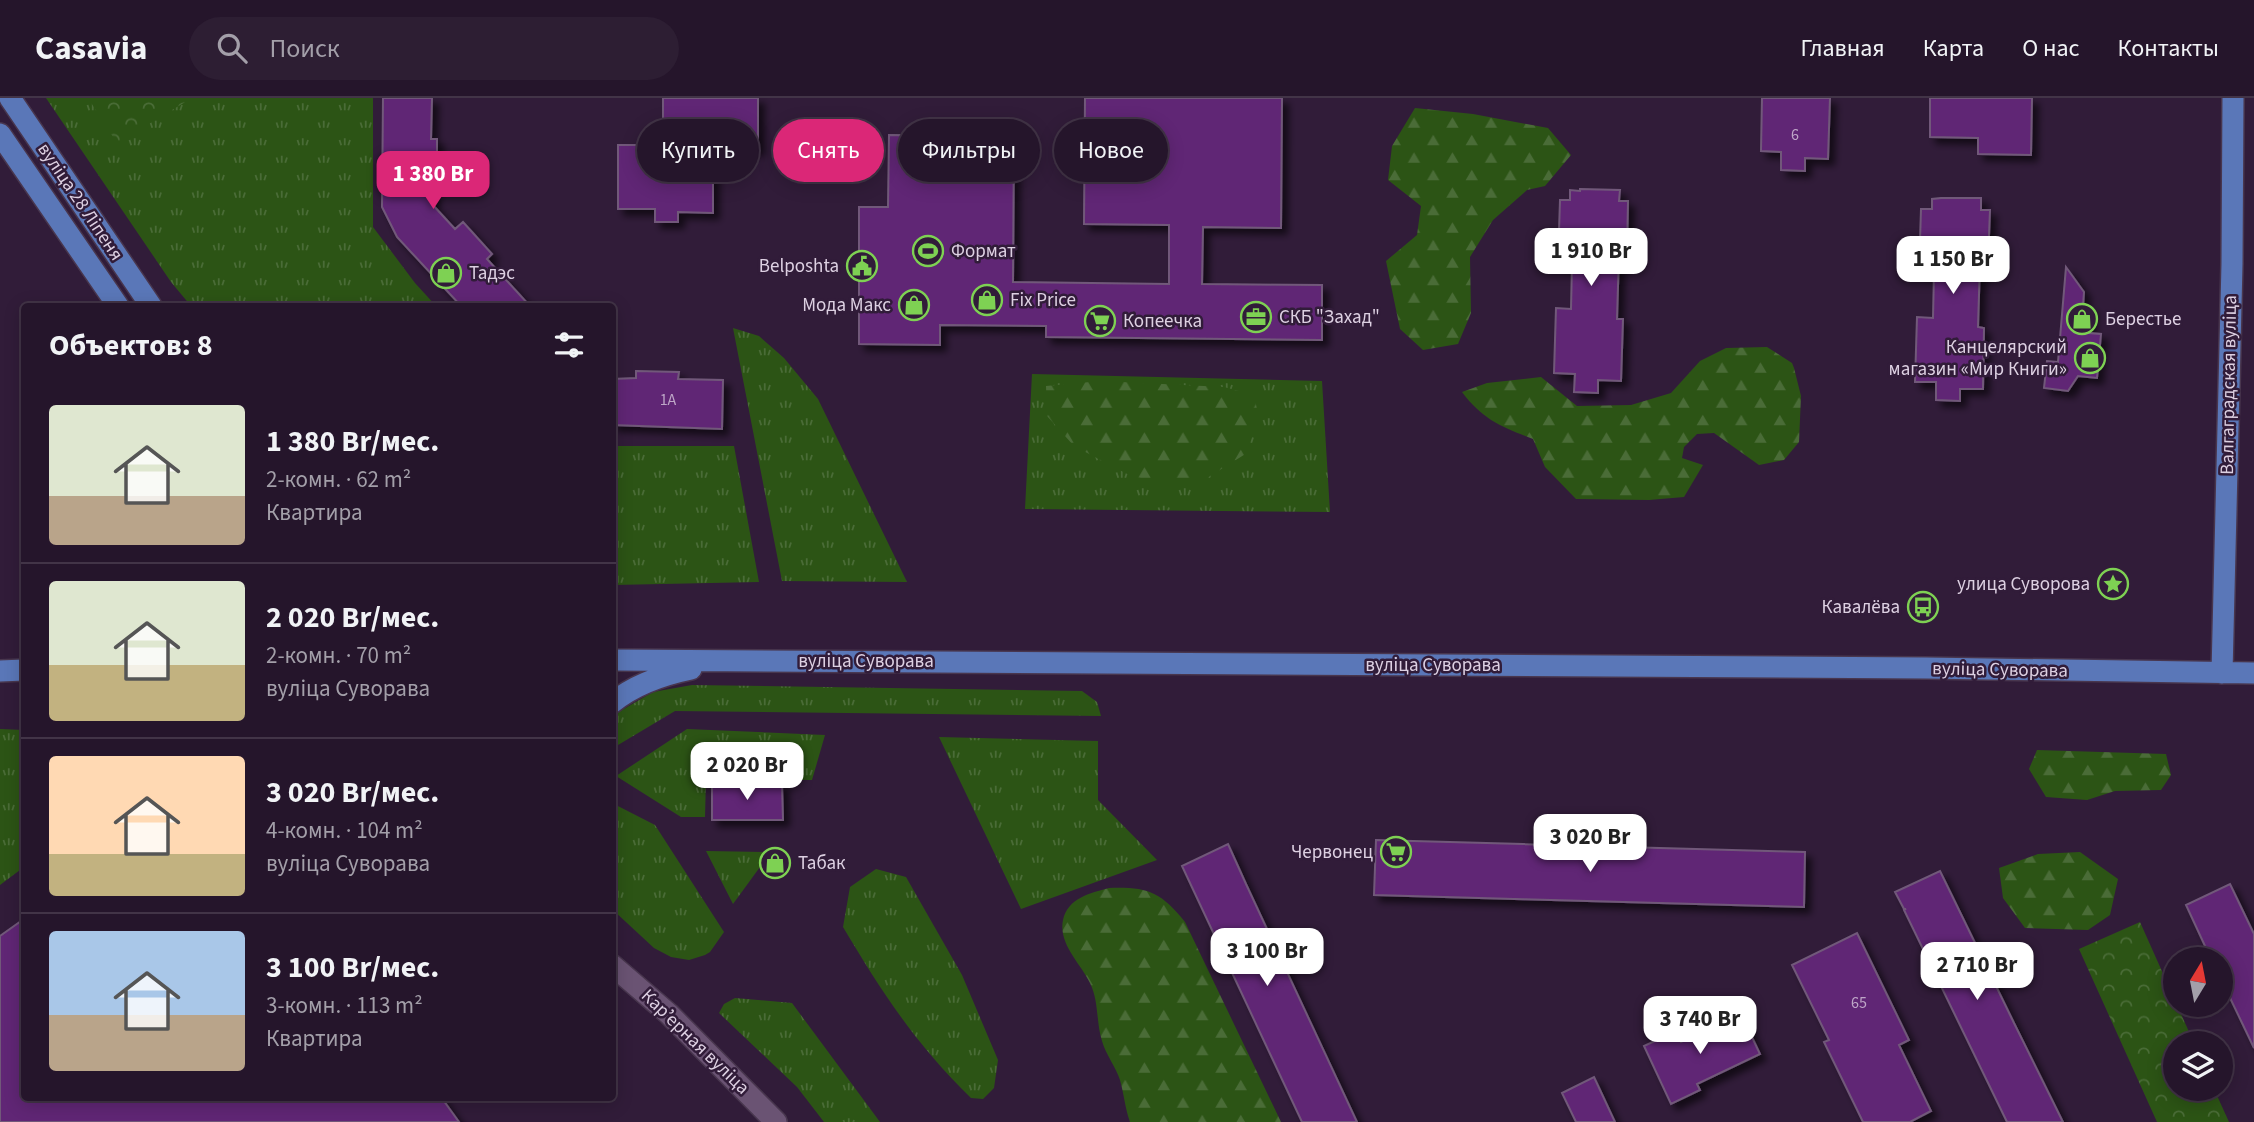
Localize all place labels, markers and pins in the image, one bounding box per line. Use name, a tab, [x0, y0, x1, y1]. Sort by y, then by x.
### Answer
pin: 1 380 Br	[361, 152, 505, 211]
pin: 1 910 Br	[1519, 228, 1663, 288]
sports icon: Формат	[911, 234, 945, 268]
pin: 1 150 Br	[1881, 236, 2025, 296]
place label: Формат	[951, 238, 1016, 265]
public building icon: Belposhta	[845, 249, 879, 283]
place label: Belposhta	[759, 253, 839, 280]
shop icon: Тадэс	[429, 256, 463, 290]
place label: Тадэс	[469, 260, 515, 287]
shop icon: Fix Price	[970, 283, 1004, 317]
place label: Fix Price	[1010, 287, 1076, 314]
shop icon: Мода Макс	[897, 288, 931, 322]
place label: Мода Макс	[802, 292, 891, 319]
office icon: СКБ "Захад"	[1239, 300, 1273, 334]
shop icon: Берестье	[2065, 302, 2099, 336]
supermarket icon: Копеечка	[1083, 304, 1117, 338]
place label: СКБ "Захад"	[1279, 304, 1380, 331]
place label: Берестье	[2105, 306, 2181, 333]
place label: Копеечка	[1123, 308, 1202, 335]
place label: Канцелярский магазин «Мир Книги»	[1889, 334, 2067, 383]
shop icon: Канцелярский магазин «Мир Книги»	[2073, 341, 2107, 375]
place icon: улица Суворова	[2096, 567, 2130, 601]
place label: улица Суворова	[1957, 571, 2090, 598]
bus stop icon: Кавалёва	[1906, 590, 1940, 624]
place label: Кавалёва	[1821, 594, 1900, 621]
pin: 2 020 Br	[675, 742, 819, 802]
pin: 3 020 Br	[1518, 814, 1662, 874]
supermarket icon: Червонец	[1379, 835, 1413, 869]
place label: Червонец	[1291, 839, 1373, 866]
shop icon: Табак	[758, 846, 792, 880]
place label: Табак	[798, 850, 846, 877]
pin: 3 100 Br	[1195, 928, 1339, 988]
pin: 2 710 Br	[1905, 942, 2049, 1002]
pin: 3 740 Br	[1628, 996, 1772, 1056]

